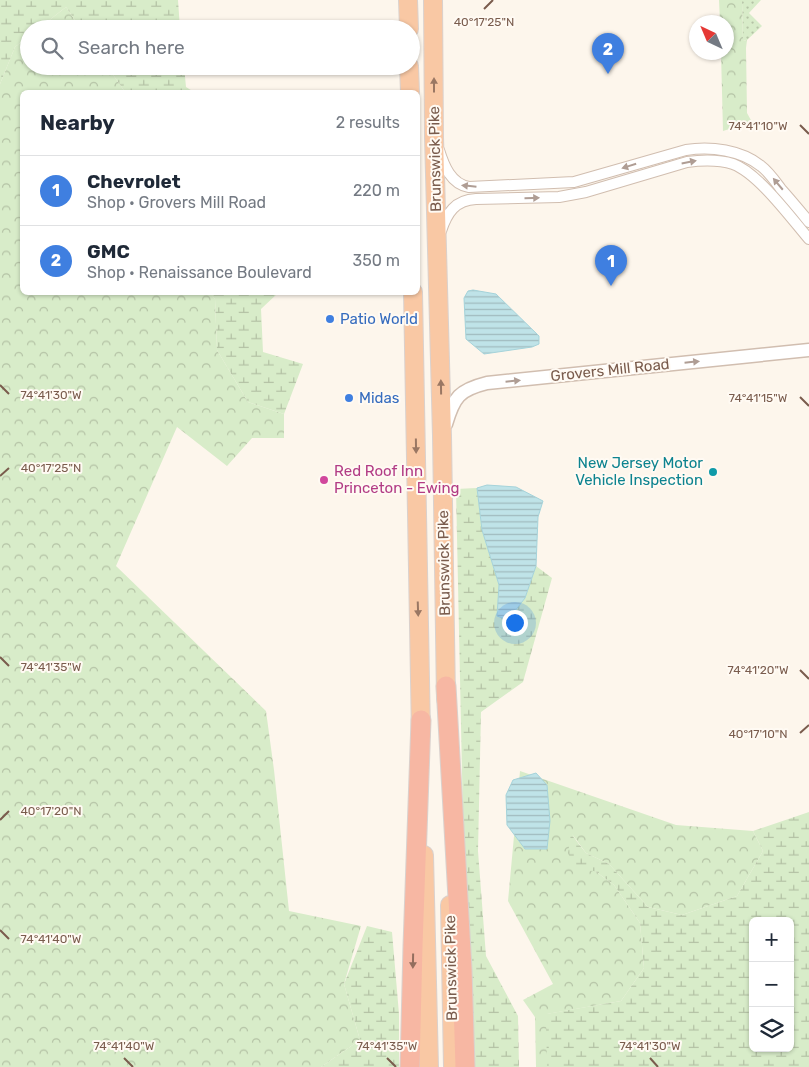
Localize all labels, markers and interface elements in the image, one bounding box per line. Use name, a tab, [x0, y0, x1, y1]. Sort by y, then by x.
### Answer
text: 40°17'25"N	[454, 15, 514, 29]
north arrow	[689, 15, 734, 60]
search box	[20, 20, 420, 75]
pin: 2	[592, 33, 624, 74]
icon: search	[38, 34, 66, 62]
text: Search here	[78, 36, 185, 59]
one-way arrow	[430, 77, 438, 93]
street label: Brunswick Pike	[425, 106, 445, 212]
text: Nearby	[40, 110, 115, 135]
text: 2 results	[336, 113, 400, 132]
text: 74°41'10"W	[728, 119, 788, 133]
one-way arrow	[682, 158, 697, 166]
one-way arrow	[621, 163, 636, 171]
text: Chevrolet	[87, 170, 181, 193]
one-way arrow	[772, 178, 783, 191]
text: 1	[52, 181, 60, 200]
text: 220 m	[353, 181, 400, 200]
one-way arrow	[461, 182, 477, 190]
text: Shop · Grovers Mill Road	[87, 193, 266, 212]
one-way arrow	[524, 194, 540, 202]
text: GMC	[87, 240, 130, 263]
pin: 1	[595, 245, 627, 286]
text: 2	[51, 251, 61, 270]
text: 350 m	[353, 251, 400, 270]
text: Shop · Renaissance Boulevard	[87, 263, 312, 282]
place label: Patio World	[340, 310, 418, 328]
marker: Patio World	[324, 313, 336, 325]
street label: Grovers Mill Road	[550, 355, 670, 385]
one-way arrow	[684, 358, 700, 366]
one-way arrow	[505, 377, 521, 385]
one-way arrow	[436, 379, 444, 395]
text: 74°41'30"W	[20, 388, 82, 402]
place label: Midas	[359, 389, 400, 407]
text: 74°41'15"W	[729, 391, 788, 405]
marker: Midas	[343, 392, 355, 404]
one-way arrow	[412, 438, 420, 454]
place label: New Jersey Motor Vehicle Inspection	[575, 454, 703, 489]
text: 40°17'25"N	[21, 461, 81, 475]
place label: Red Roof Inn Princeton - Ewing	[334, 462, 460, 497]
marker: New Jersey Motor Vehicle Inspection	[707, 466, 719, 478]
marker: Red Roof Inn Princeton - Ewing	[318, 474, 330, 486]
street label: Brunswick Pike	[434, 510, 454, 616]
one-way arrow	[414, 601, 422, 617]
your location	[502, 610, 528, 636]
text: 74°41'35"W	[21, 660, 82, 674]
text: 74°41'20"W	[727, 663, 789, 677]
text: 40°17'10"N	[728, 727, 788, 741]
text: 40°17'20"N	[20, 804, 82, 818]
street label: Brunswick Pike	[441, 915, 461, 1021]
map controls	[749, 917, 794, 1052]
button: +	[749, 917, 794, 962]
text: 74°41'40"W	[21, 932, 82, 946]
one-way arrow	[409, 954, 417, 970]
button: −	[749, 962, 794, 1007]
button: layers	[749, 1007, 794, 1052]
text: 74°41'40"W	[94, 1039, 155, 1053]
text: 74°41'35"W	[357, 1039, 418, 1053]
text: 74°41'30"W	[619, 1039, 681, 1053]

